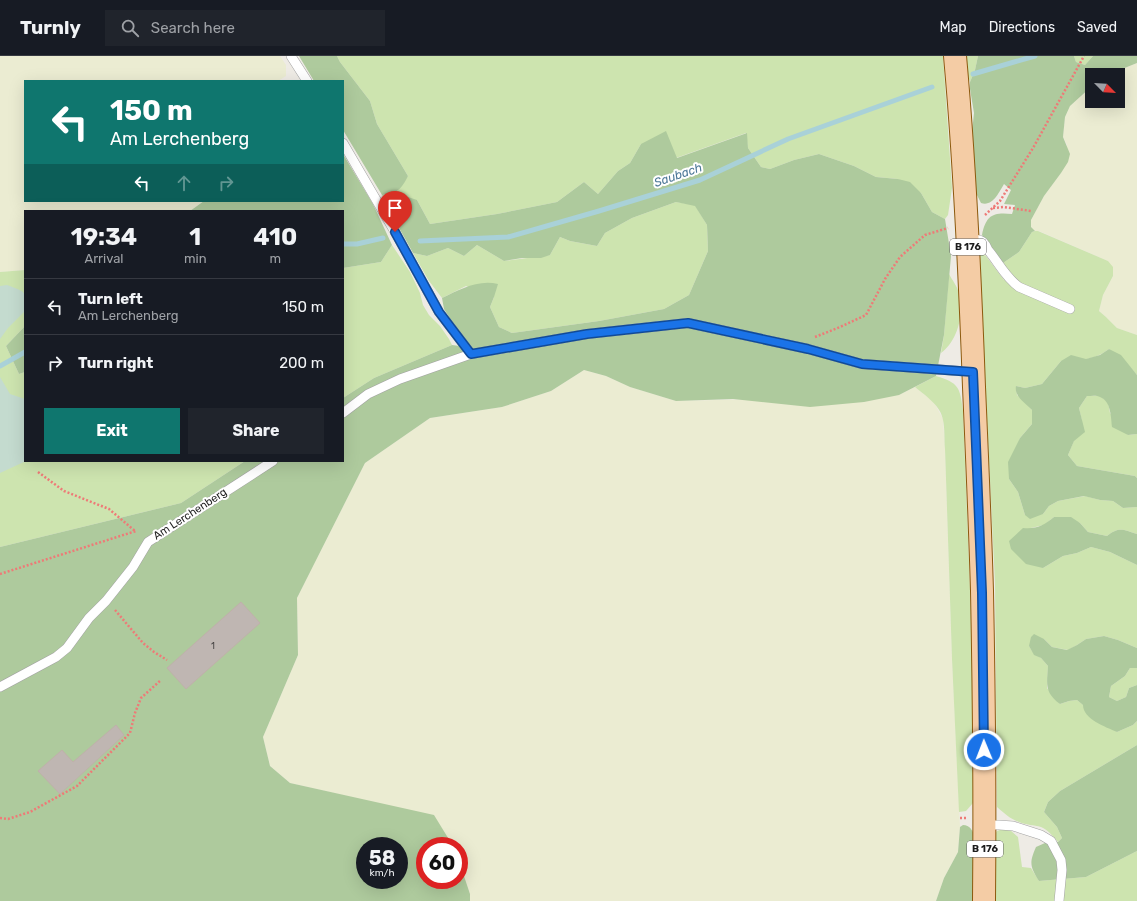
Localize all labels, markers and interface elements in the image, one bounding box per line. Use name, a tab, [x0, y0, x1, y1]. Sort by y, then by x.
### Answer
search box	[105, 10, 385, 46]
text: Turnly	[20, 16, 81, 39]
icon: search	[119, 17, 141, 39]
text: Search here	[151, 19, 235, 37]
text: Map	[940, 19, 967, 36]
text: Directions	[989, 19, 1055, 36]
text: Saved	[1077, 19, 1117, 36]
north arrow	[1085, 68, 1125, 108]
map controls	[1085, 68, 1125, 108]
text: 150 m	[110, 94, 193, 127]
icon: left	[44, 96, 96, 148]
text: Am Lerchenberg	[110, 128, 249, 150]
water label: Saubach	[652, 160, 704, 190]
icon: left	[131, 172, 153, 194]
icon: ahead	[173, 172, 195, 194]
icon: right	[215, 172, 237, 194]
pin	[378, 191, 412, 232]
icon: arrive	[384, 197, 406, 219]
text: 19:34	[71, 223, 137, 251]
text: 1	[189, 223, 201, 251]
text: 410	[253, 223, 297, 251]
road number: B 176	[950, 239, 986, 255]
text: Arrival	[84, 251, 123, 266]
text: min	[184, 251, 207, 266]
text: m	[269, 251, 281, 266]
text: Turn left	[78, 290, 143, 308]
icon: left	[44, 296, 66, 318]
text: 150 m	[282, 298, 324, 316]
text: Am Lerchenberg	[78, 308, 179, 323]
icon: right	[44, 352, 66, 374]
text: Turn right	[78, 354, 153, 372]
text: 200 m	[279, 354, 324, 372]
button: Exit	[44, 408, 180, 454]
button: Share	[188, 408, 324, 454]
street label: Am Lerchenberg	[151, 485, 229, 543]
house number: 1	[211, 641, 215, 651]
position arrow	[963, 729, 1005, 771]
speed limit sign: 60	[416, 837, 468, 889]
road number: B 176	[967, 841, 1003, 857]
text: 58	[369, 846, 395, 870]
text: km/h	[370, 867, 394, 879]

